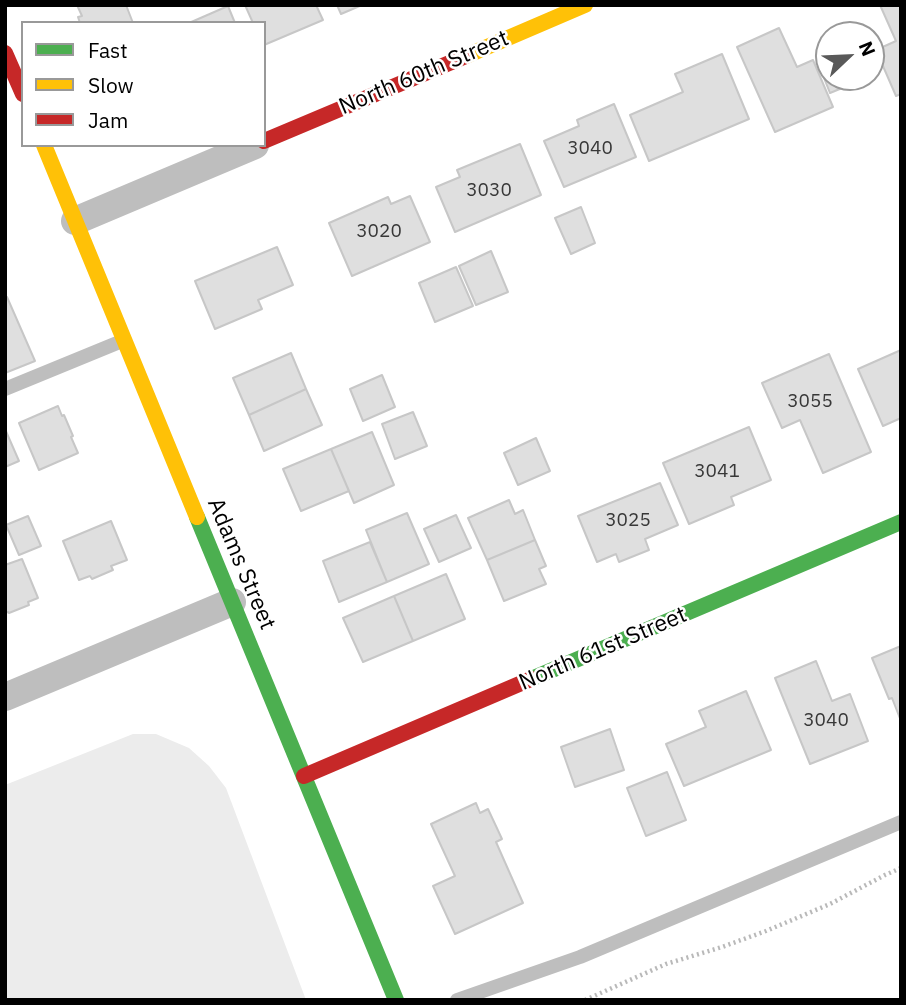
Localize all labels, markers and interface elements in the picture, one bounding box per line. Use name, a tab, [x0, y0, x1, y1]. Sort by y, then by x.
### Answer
legend	[21, 21, 266, 147]
north arrow	[815, 21, 885, 91]
street label: North 60th Street	[335, 25, 513, 121]
text: Fast	[88, 36, 128, 64]
text: N	[854, 38, 881, 60]
text: Slow	[88, 71, 134, 99]
text: Jam	[88, 106, 128, 134]
house number: 3040	[567, 138, 613, 160]
house number: 3030	[466, 180, 512, 202]
house number: 3020	[356, 221, 402, 243]
house number: 3055	[787, 391, 833, 413]
house number: 3041	[694, 461, 740, 483]
street label: Adams Street	[201, 494, 281, 634]
house number: 3025	[605, 510, 651, 532]
street label: North 61st Street	[515, 601, 691, 697]
house number: 3040	[803, 710, 849, 732]

